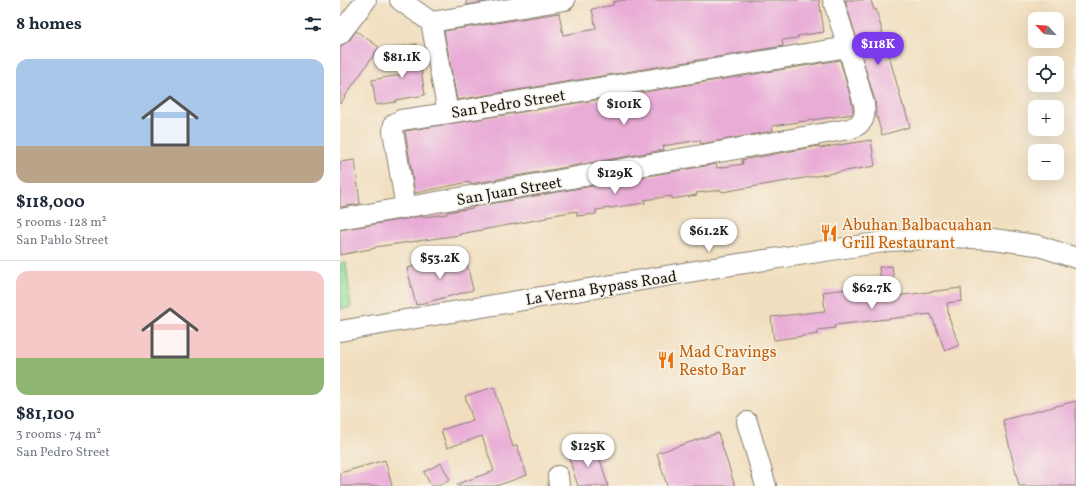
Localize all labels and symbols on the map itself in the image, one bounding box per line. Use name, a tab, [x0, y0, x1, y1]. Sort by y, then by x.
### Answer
north arrow	[1028, 12, 1064, 48]
pin: $118K	[850, 32, 906, 66]
pin: $81.1K	[369, 45, 435, 79]
street label: San Pedro Street	[450, 85, 567, 125]
pin: $101K	[596, 92, 652, 126]
pin: $129K	[587, 161, 643, 195]
street label: San Juan Street	[455, 172, 564, 212]
place label: Abuhan Balbacuahan Grill Restaurant	[842, 215, 992, 255]
pin: $61.2K	[676, 219, 742, 253]
restaurant icon: Abuhan Balbacuahan Grill Restaurant	[819, 223, 839, 243]
pin: $53.2K	[407, 246, 473, 280]
street label: La Verna Bypass Road	[524, 266, 679, 312]
pin: $62.7K	[839, 276, 905, 310]
place label: Mad Cravings Resto Bar	[679, 342, 777, 382]
restaurant icon: Mad Cravings Resto Bar	[656, 350, 676, 370]
pin: $125K	[560, 434, 616, 468]

